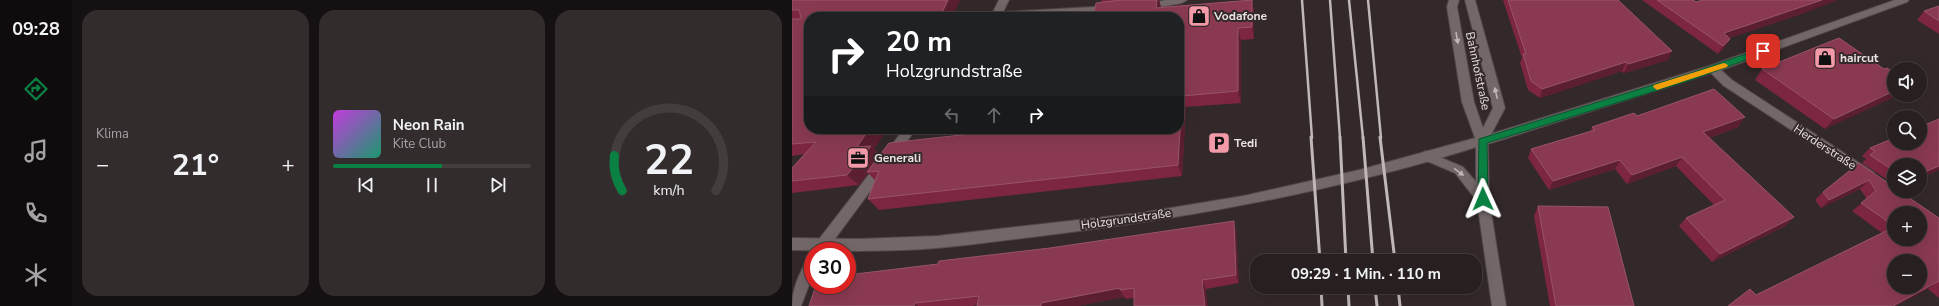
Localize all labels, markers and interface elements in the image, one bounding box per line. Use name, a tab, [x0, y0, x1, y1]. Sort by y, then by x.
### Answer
shop icon: Vodafone	[1186, 3, 1212, 29]
place label: Vodafone	[1213, 8, 1268, 24]
text: 09:28	[12, 17, 60, 41]
text: 20 m	[886, 23, 952, 61]
icon: right	[820, 28, 872, 80]
street label: Bahnhofstraße	[1462, 30, 1494, 112]
one-way arrow	[1454, 32, 1460, 44]
pin	[1746, 34, 1780, 68]
icon: arrive	[1752, 40, 1774, 62]
shop icon: haircut	[1812, 45, 1838, 71]
place label: haircut	[1840, 50, 1879, 66]
text: Holzgrundstraße	[886, 59, 1022, 83]
map controls	[1887, 62, 1927, 294]
button: sound	[1887, 62, 1927, 102]
icon: directions	[22, 75, 50, 103]
one-way arrow	[1492, 86, 1498, 99]
icon: left	[941, 104, 963, 126]
icon: ahead	[983, 104, 1005, 126]
icon: right	[1025, 104, 1047, 126]
button: search	[1887, 110, 1927, 150]
text: Neon Rain	[393, 115, 465, 135]
street label: Herderstraße	[1791, 121, 1859, 173]
text: Klima	[96, 125, 129, 143]
parking icon: Tedi	[1206, 130, 1232, 156]
text: 22	[644, 132, 694, 189]
text: Kite Club	[393, 135, 446, 153]
place label: Tedi	[1234, 135, 1257, 151]
icon: music	[22, 137, 50, 165]
text: 21°	[172, 145, 219, 186]
office icon: Generali	[845, 145, 871, 171]
text: −	[96, 150, 109, 180]
text: +	[281, 150, 295, 180]
place label: Generali	[874, 150, 921, 166]
button: layers	[1887, 158, 1927, 198]
one-way arrow	[1453, 168, 1464, 176]
icon: previous	[355, 174, 377, 196]
icon: pause	[421, 174, 443, 196]
icon: next	[487, 174, 509, 196]
position arrow	[1462, 178, 1504, 220]
text: km/h	[653, 181, 684, 200]
icon: phone	[22, 199, 50, 227]
street label: Holzgrundstraße	[1080, 205, 1172, 233]
button: +	[1887, 206, 1927, 246]
speed limit sign: 30	[804, 242, 856, 294]
button: −	[1887, 254, 1927, 294]
icon: climate	[22, 261, 50, 289]
text: 09:29 · 1 Min. · 110 m	[1291, 264, 1441, 284]

